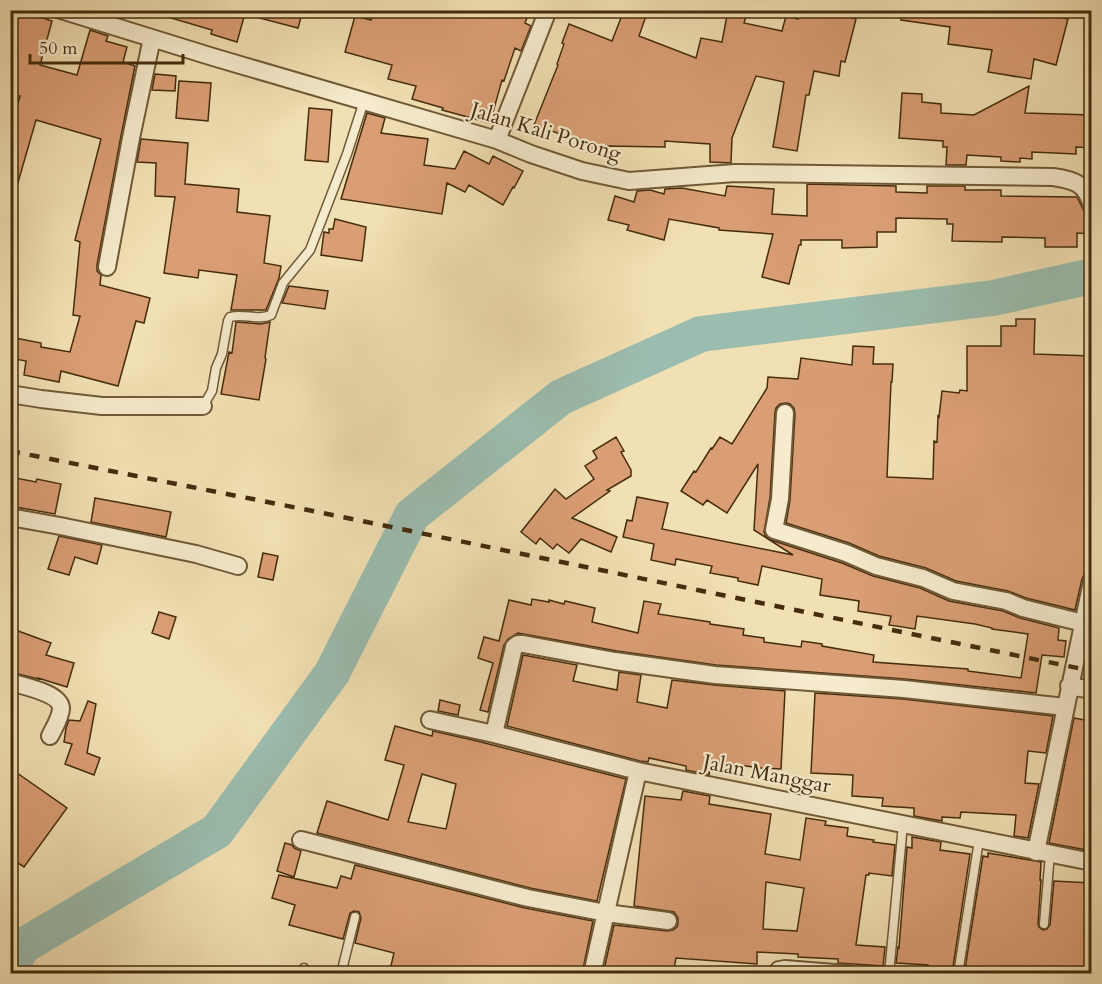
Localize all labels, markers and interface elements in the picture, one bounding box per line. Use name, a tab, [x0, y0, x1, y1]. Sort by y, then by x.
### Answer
scale bar	[30, 27, 183, 65]
text: 50 m	[39, 36, 78, 61]
street label: Jalan Kali Porong	[464, 94, 625, 169]
street label: Jalan Manggar	[698, 747, 834, 801]

